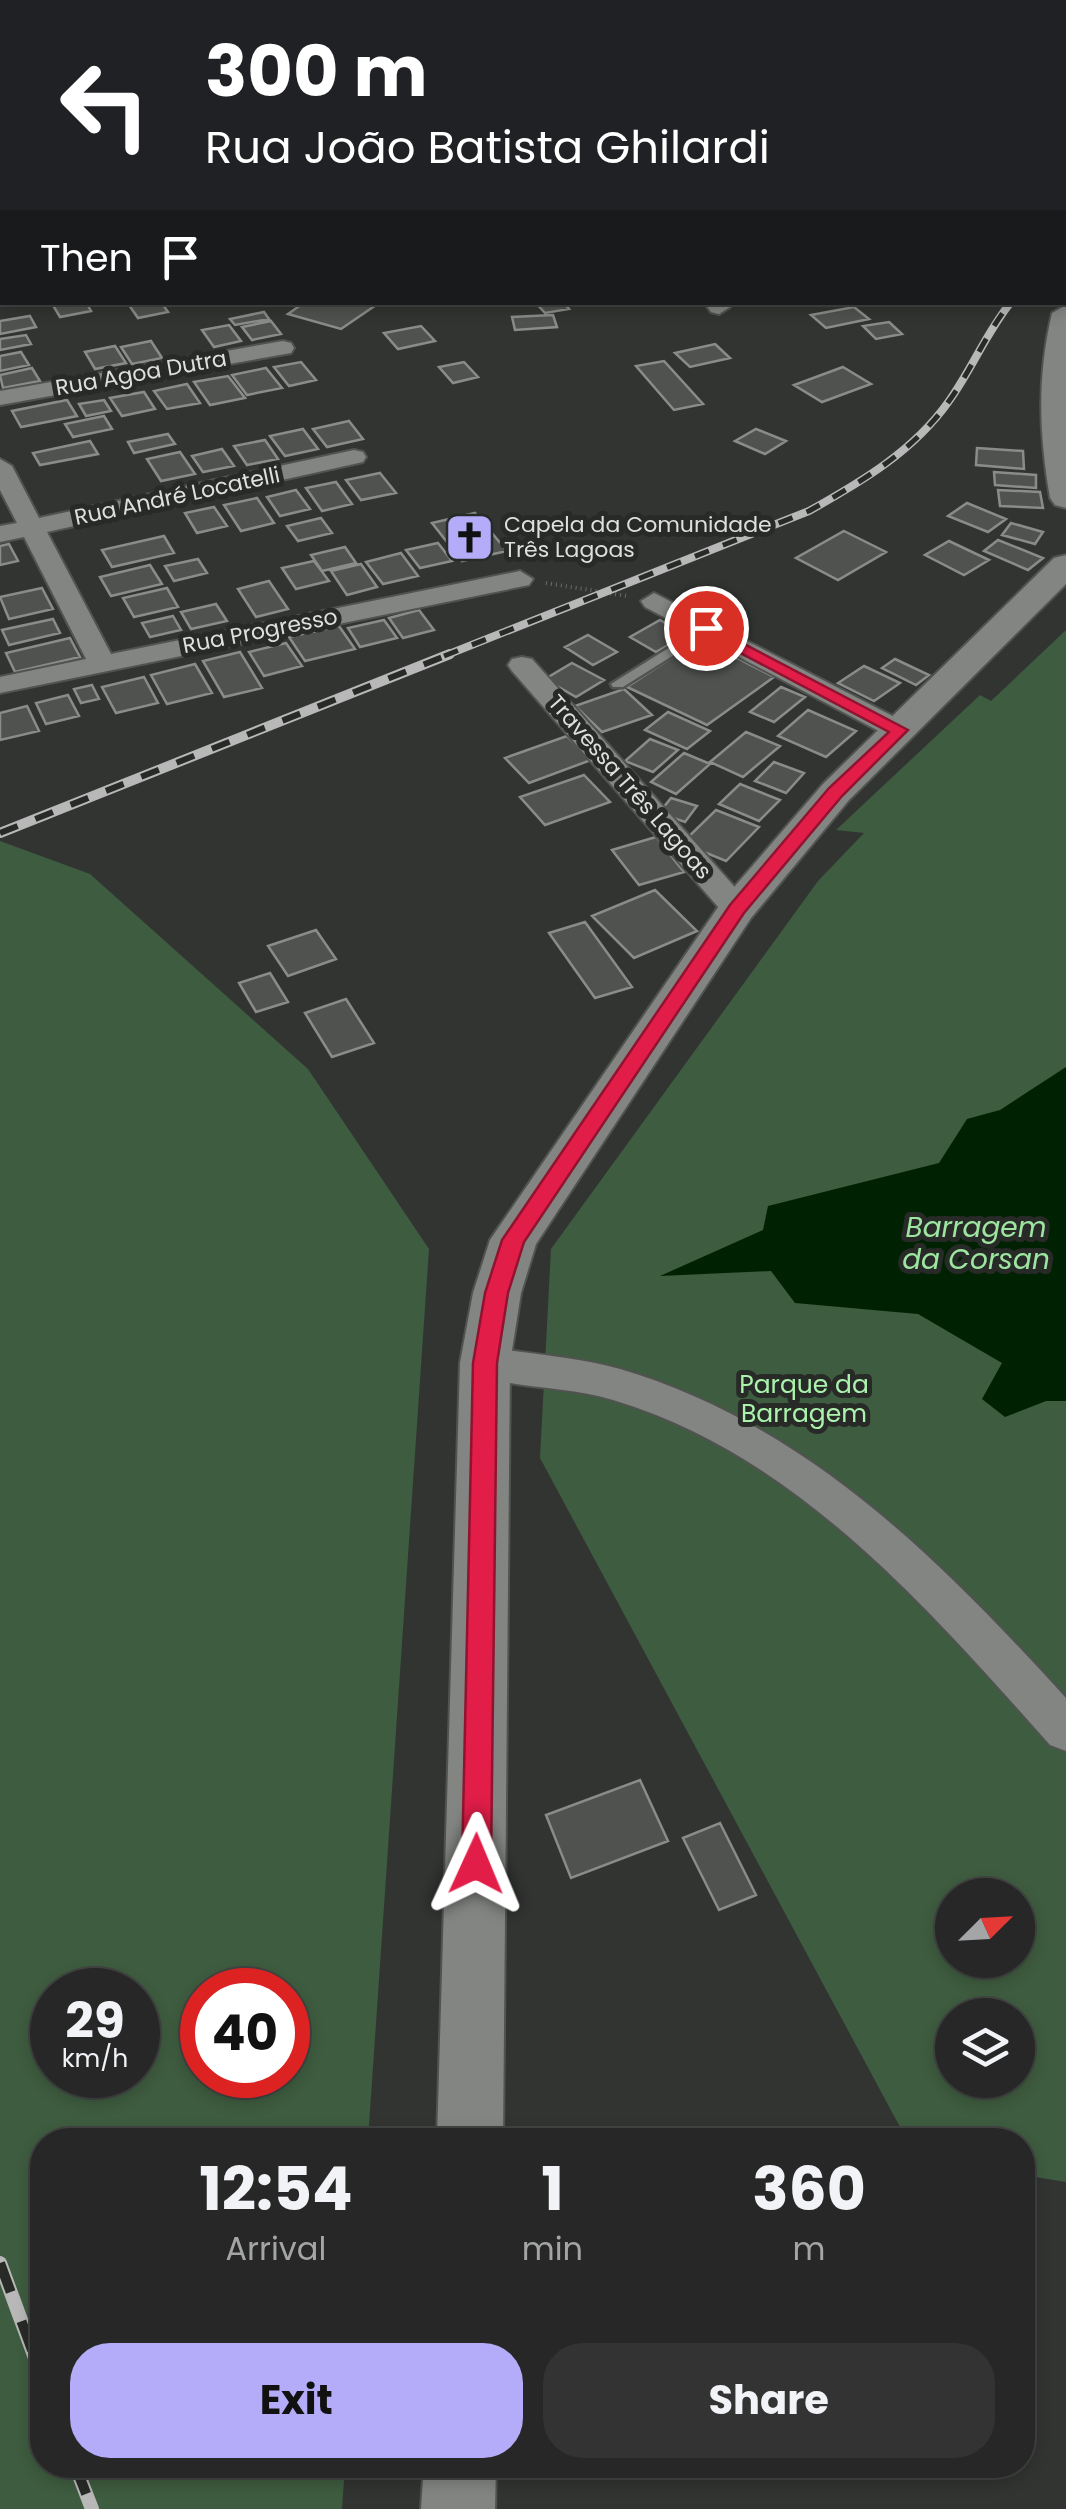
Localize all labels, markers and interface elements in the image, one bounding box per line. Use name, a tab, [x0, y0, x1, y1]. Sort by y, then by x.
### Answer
text: 300 m	[205, 22, 428, 121]
icon: left	[40, 40, 170, 170]
text: Rua João Batista Ghilardi	[205, 116, 770, 179]
icon: arrive	[153, 230, 208, 285]
text: Then	[40, 231, 133, 284]
street label: Rua Agoa Dutra	[53, 343, 229, 403]
street label: Rua André Locatelli	[71, 459, 283, 533]
place label: Capela da Comunidade Três Lagoas	[504, 509, 772, 565]
church icon: Capela da Comunidade Três Lagoas	[443, 511, 495, 563]
pin	[664, 586, 749, 671]
street label: Rua Progresso	[180, 601, 340, 661]
icon: arrive	[679, 601, 734, 656]
street label: Travessa Três Lagoas	[541, 688, 719, 886]
water label: Barragem da Corsan	[902, 1208, 1050, 1279]
park label: Parque da Barragem	[739, 1367, 869, 1431]
position arrow	[424, 1812, 528, 1916]
north arrow	[935, 1878, 1035, 1978]
map controls	[935, 1878, 1035, 2098]
speed limit sign: 40	[180, 1968, 310, 2098]
text: 29	[65, 1985, 125, 2056]
button: layers	[935, 1998, 1035, 2098]
text: km/h	[62, 2041, 128, 2076]
text: 12:54	[199, 2147, 353, 2231]
text: 1	[541, 2147, 564, 2231]
text: 360	[752, 2147, 866, 2231]
text: Arrival	[225, 2226, 326, 2271]
text: min	[522, 2226, 583, 2271]
text: m	[793, 2226, 826, 2271]
button: Exit	[70, 2343, 523, 2458]
button: Share	[543, 2343, 995, 2458]

